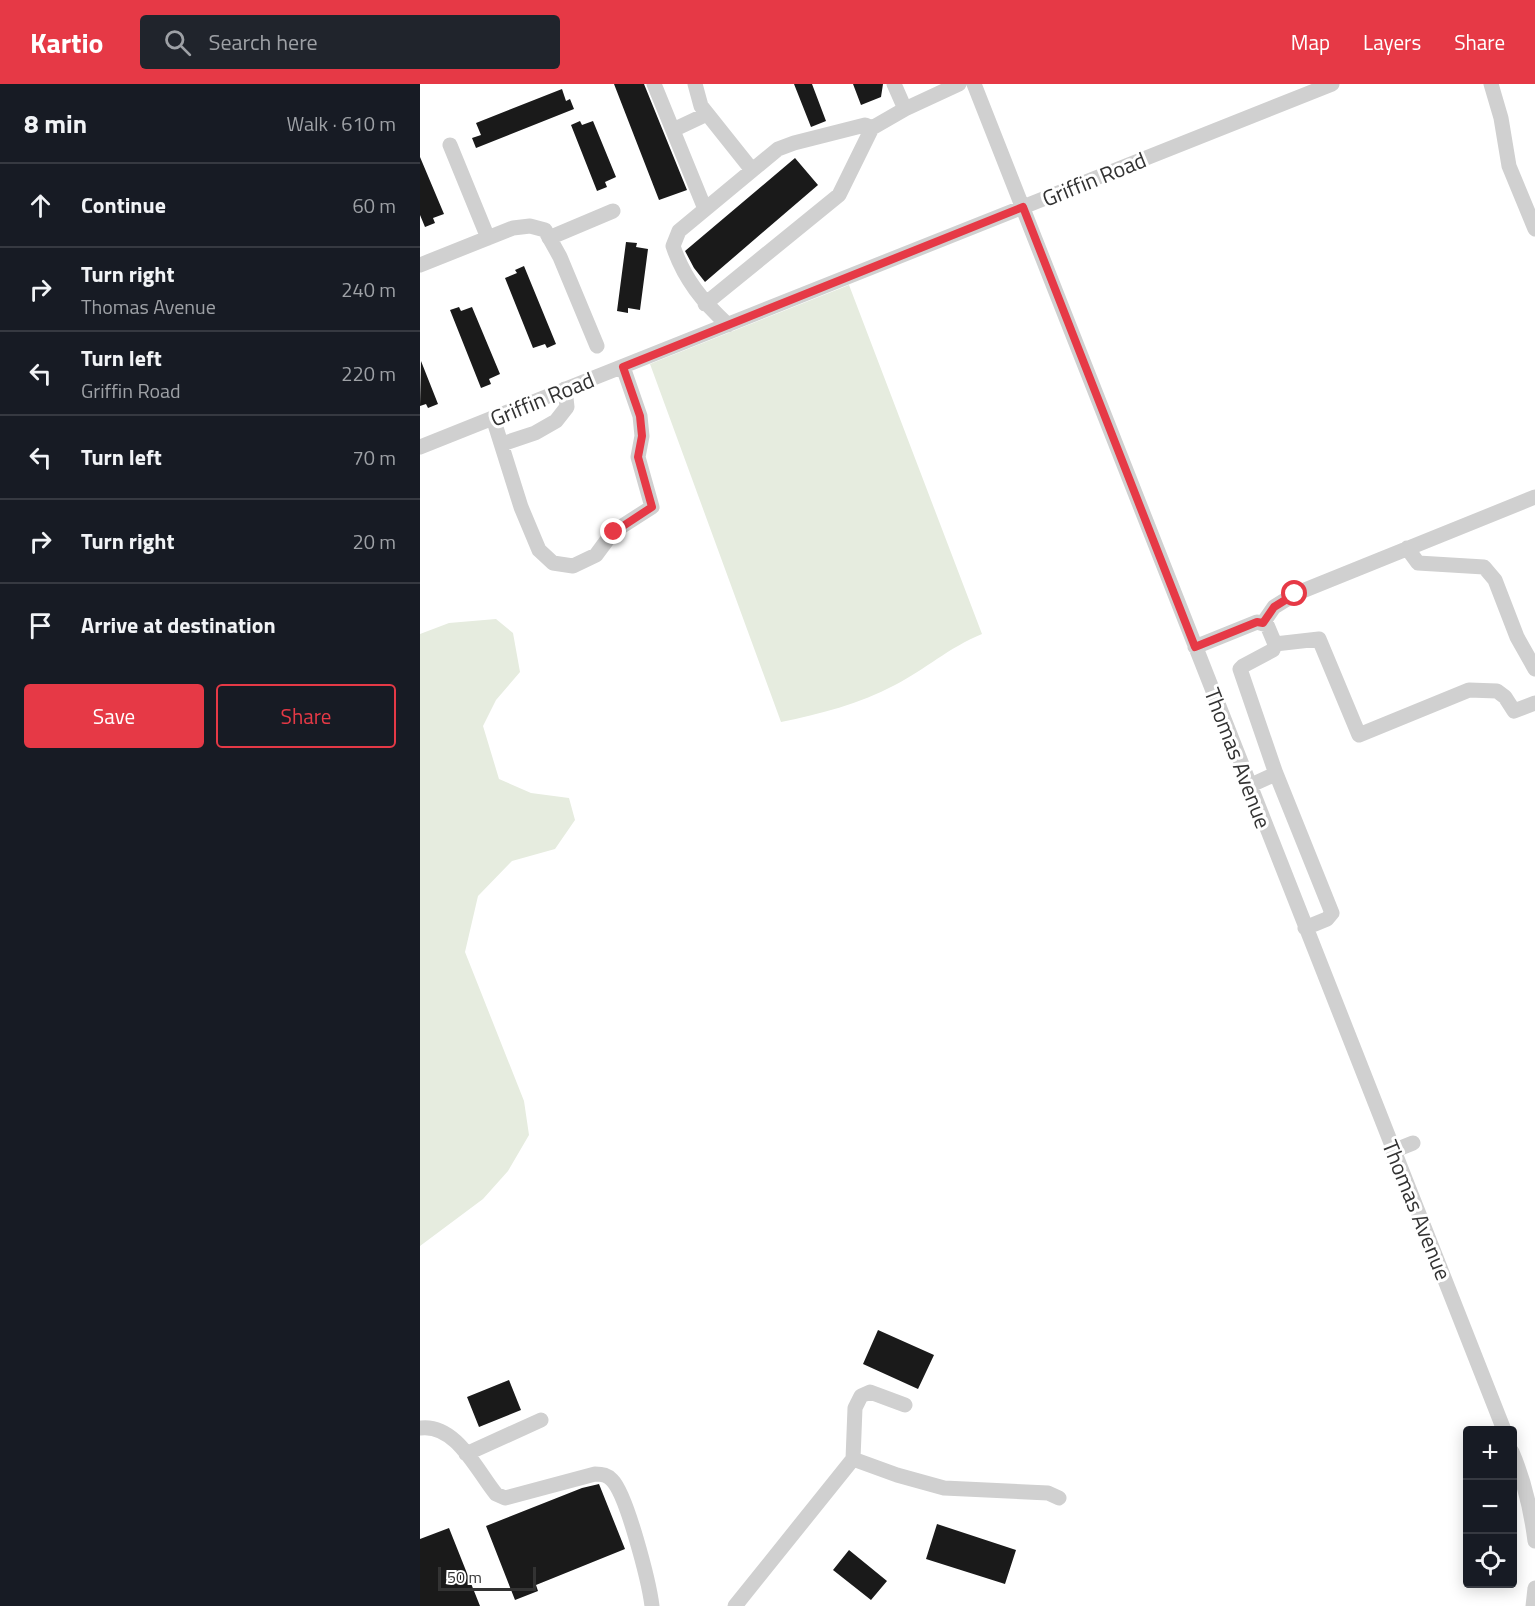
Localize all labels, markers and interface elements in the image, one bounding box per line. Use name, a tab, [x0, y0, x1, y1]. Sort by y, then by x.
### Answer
search box	[140, 15, 560, 69]
text: Kartio	[30, 21, 104, 64]
text: Search here	[209, 25, 318, 59]
icon: search	[161, 26, 194, 59]
text: Map	[1291, 26, 1330, 58]
text: Layers	[1363, 26, 1421, 58]
text: Share	[1454, 26, 1505, 58]
text: 8 min	[24, 104, 87, 143]
text: Walk · 610 m	[287, 108, 396, 139]
street label: Griffin Road	[1037, 143, 1151, 215]
text: Continue	[81, 188, 166, 222]
icon: ahead	[24, 189, 57, 222]
text: 60 m	[352, 190, 396, 221]
text: Turn right	[81, 257, 175, 291]
icon: right	[24, 273, 57, 306]
text: 240 m	[341, 274, 396, 305]
text: Thomas Avenue	[81, 291, 216, 322]
text: Turn left	[81, 341, 162, 375]
icon: left	[24, 357, 57, 390]
text: 220 m	[341, 358, 396, 389]
street label: Griffin Road	[485, 363, 599, 435]
text: Griffin Road	[81, 375, 181, 406]
text: Turn left	[81, 440, 162, 474]
icon: left	[24, 441, 57, 474]
text: 70 m	[352, 442, 396, 473]
route end	[600, 518, 626, 544]
text: Turn right	[81, 524, 175, 558]
icon: right	[24, 525, 57, 558]
text: 20 m	[352, 526, 396, 557]
route start	[1281, 580, 1307, 606]
text: Arrive at destination	[81, 608, 276, 642]
icon: arrive	[24, 609, 57, 642]
street label: Thomas Avenue	[1196, 683, 1280, 833]
button: Save	[24, 684, 204, 748]
button: Share	[216, 684, 396, 748]
street label: Thomas Avenue	[1373, 1135, 1461, 1285]
map controls	[1463, 1426, 1517, 1588]
button: +	[1463, 1426, 1517, 1480]
button: −	[1463, 1480, 1517, 1534]
button: locate	[1463, 1534, 1517, 1588]
scale bar	[438, 1564, 536, 1592]
text: 50 m	[447, 1565, 482, 1589]

